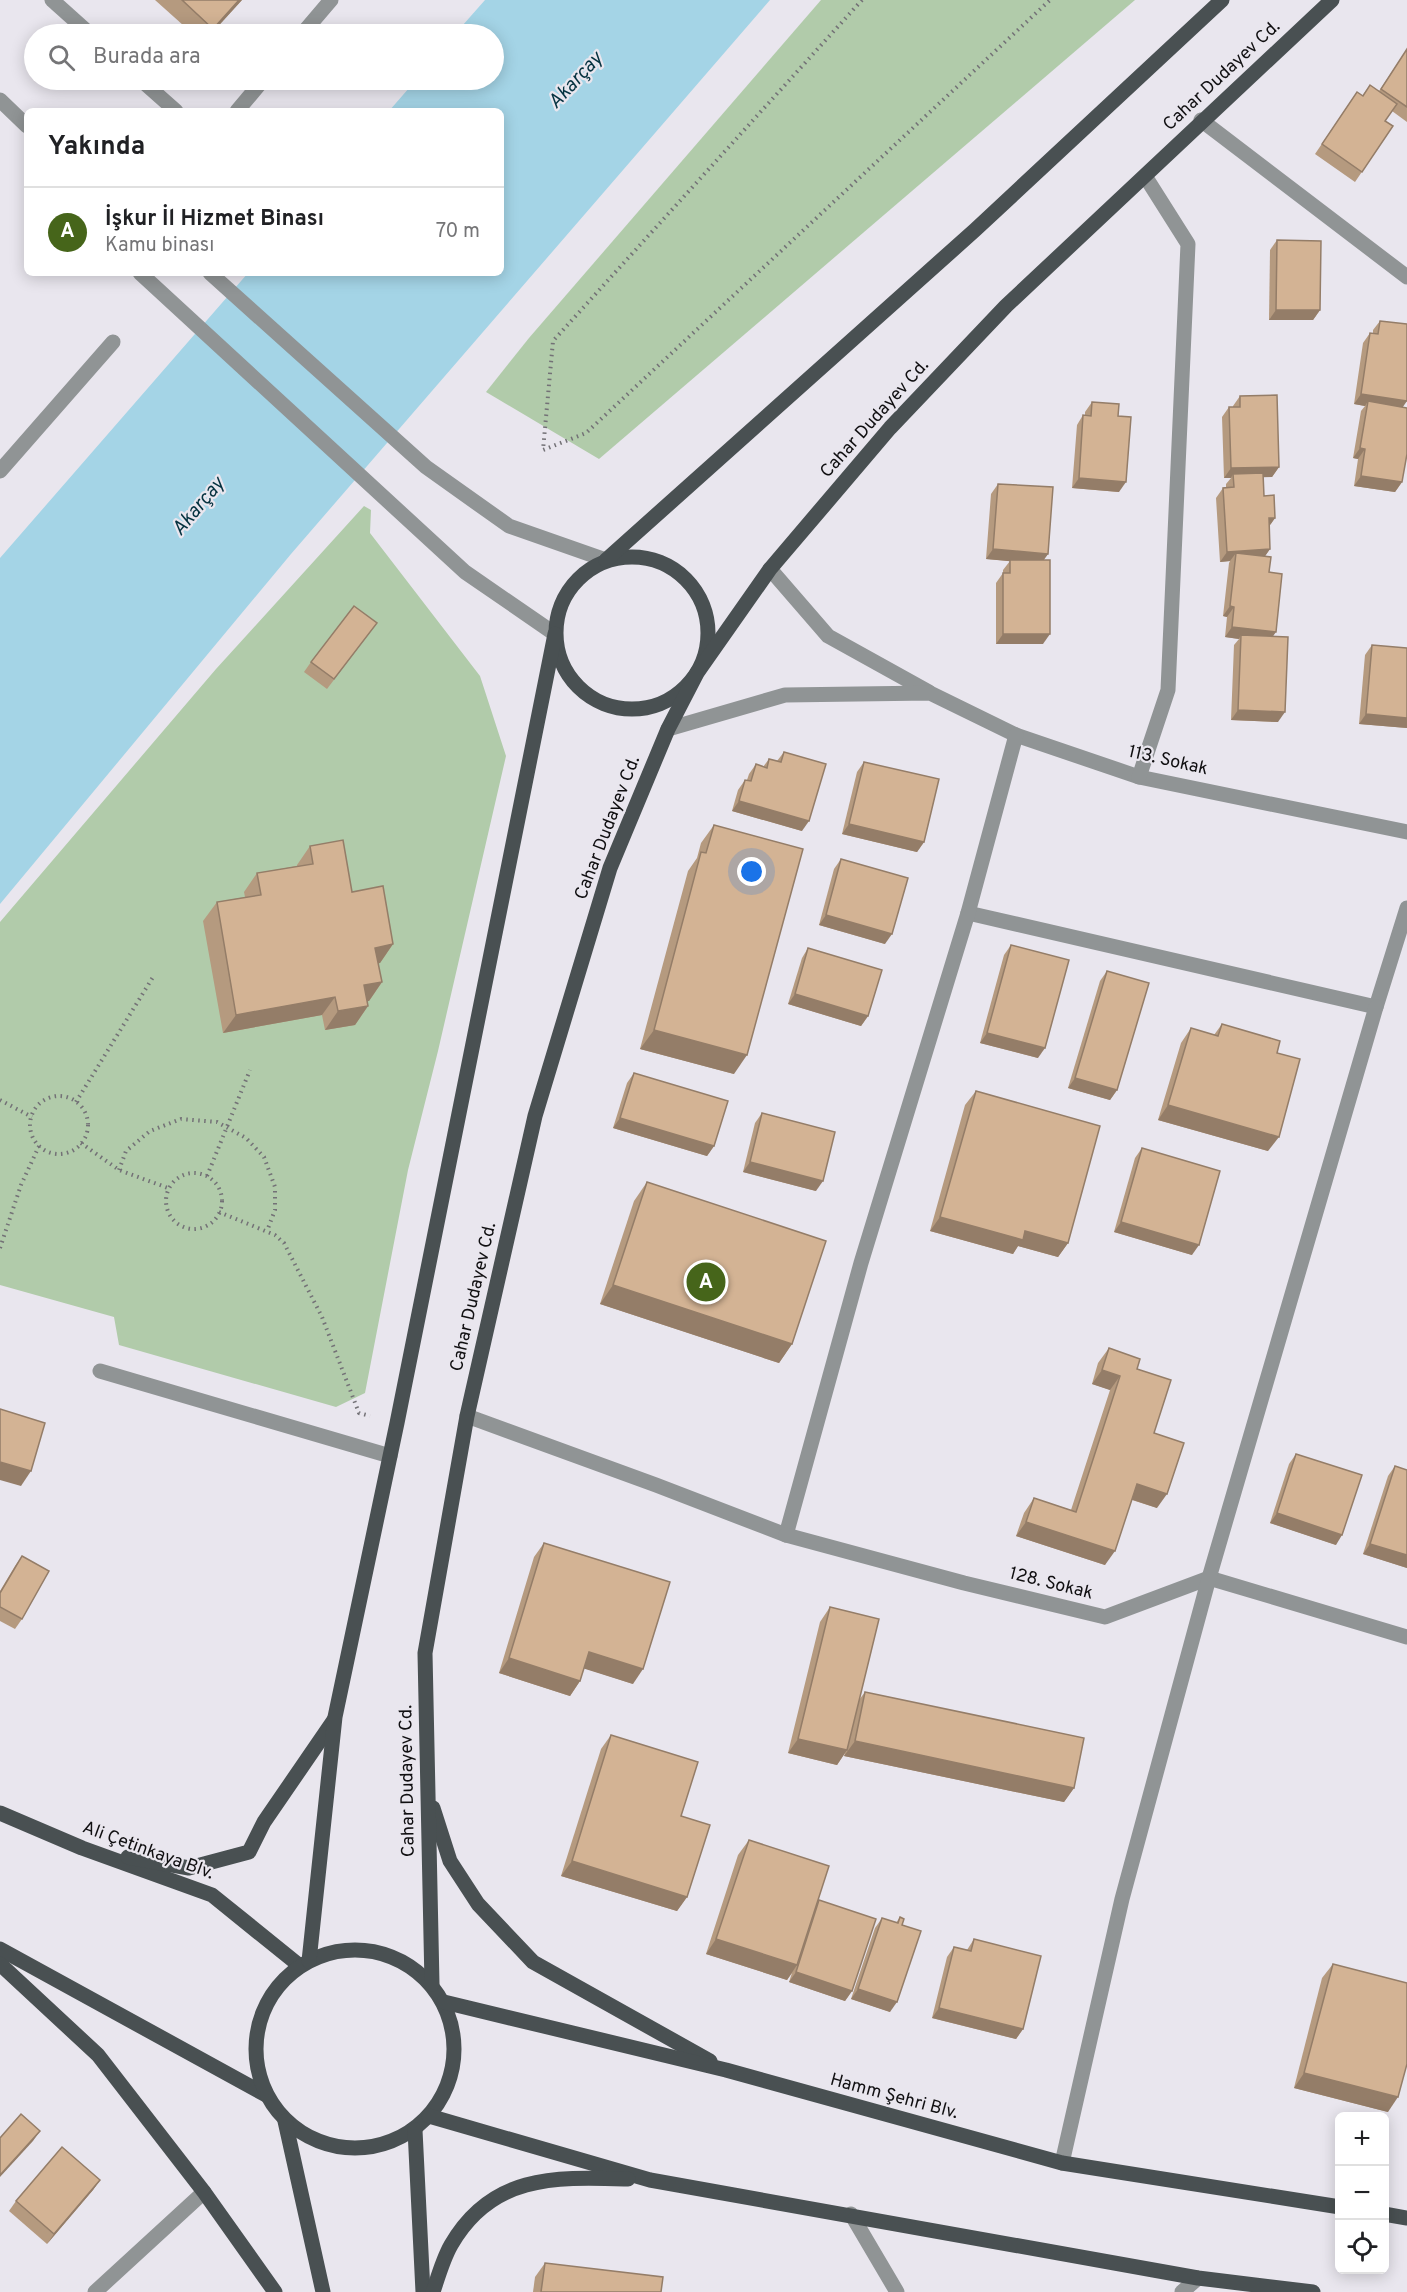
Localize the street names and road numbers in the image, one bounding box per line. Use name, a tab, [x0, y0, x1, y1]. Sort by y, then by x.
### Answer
street label: Cahar Dudayev Cd.	[1158, 16, 1286, 136]
street label: Cahar Dudayev Cd.	[816, 355, 934, 483]
street label: 113. Sokak	[1126, 741, 1210, 781]
street label: Cahar Dudayev Cd.	[570, 753, 646, 903]
street label: Cahar Dudayev Cd.	[446, 1220, 502, 1374]
street label: 128. Sokak	[1007, 1562, 1095, 1606]
street label: Cahar Dudayev Cd.	[395, 1705, 421, 1857]
street label: Ali Çetinkaya Blv.	[79, 1817, 217, 1885]
street label: Hamm Şehri Blv.	[827, 2069, 961, 2125]

